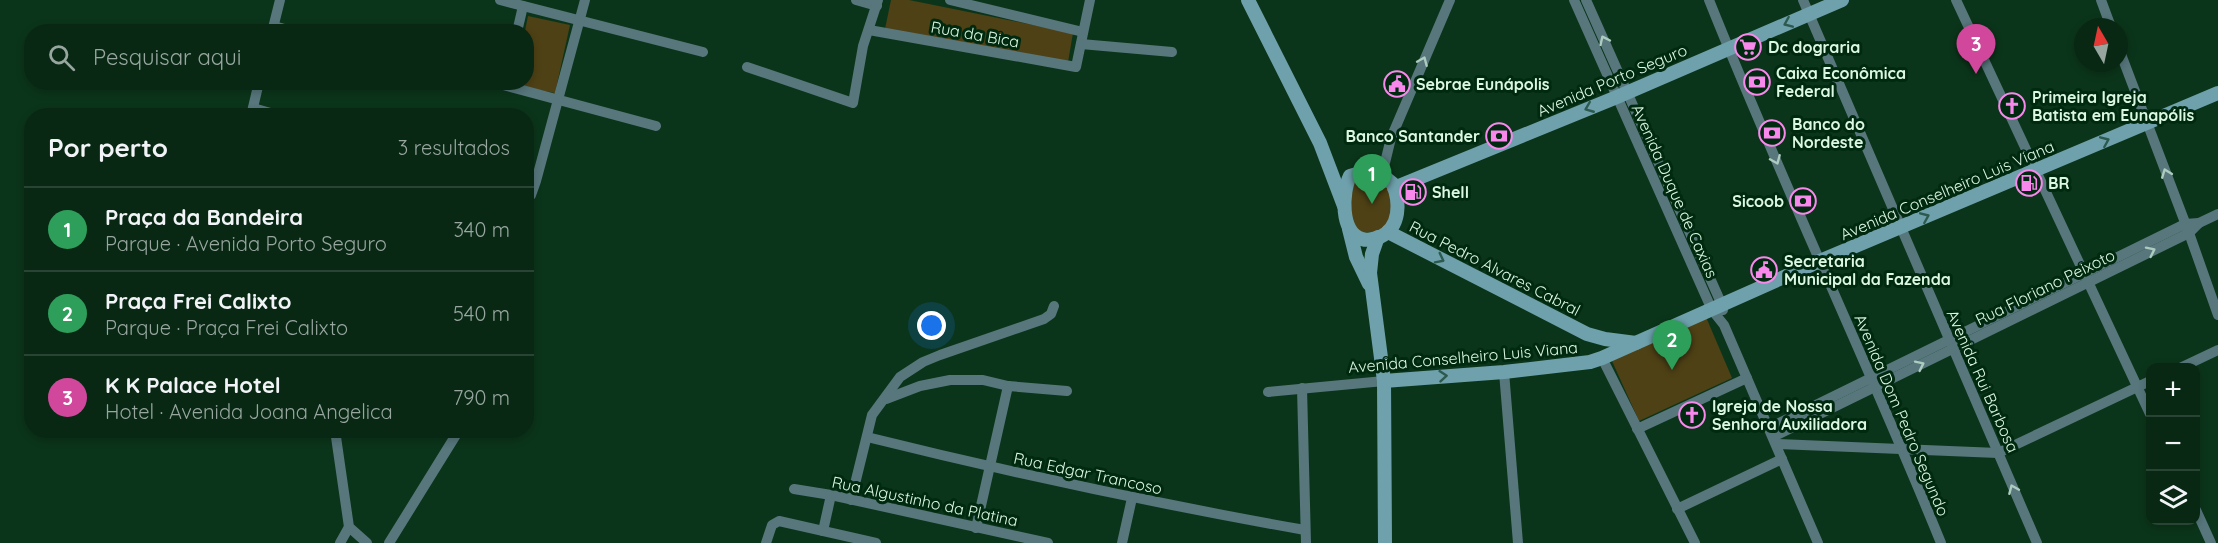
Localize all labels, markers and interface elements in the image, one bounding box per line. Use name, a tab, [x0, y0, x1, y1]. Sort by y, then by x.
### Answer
street label: Rua da Bica	[929, 16, 1021, 52]
one-way arrow	[1783, 16, 1794, 28]
north arrow	[2074, 18, 2128, 72]
search box	[24, 24, 534, 90]
pin: 3	[1956, 25, 1996, 74]
supermarket icon: Dc dograria	[1733, 32, 1763, 62]
one-way arrow	[1600, 36, 1612, 47]
place label: Dc dograria	[1768, 37, 1860, 57]
street label: Avenida Porto Seguro	[1534, 39, 1690, 121]
icon: search	[45, 41, 78, 74]
text: Pesquisar aqui	[93, 43, 241, 71]
one-way arrow	[1416, 57, 1428, 68]
place label: Caixa Econômica Federal	[1776, 63, 1906, 101]
bank icon: Caixa Econômica Federal	[1742, 67, 1772, 97]
public building icon: Sebrae Eunápolis	[1382, 69, 1412, 99]
place label: Sebrae Eunápolis	[1416, 74, 1550, 94]
place label: Primeira Igreja Batista em Eunapólis	[2032, 87, 2194, 125]
church icon: Primeira Igreja Batista em Eunapólis	[1997, 91, 2027, 121]
one-way arrow	[1585, 101, 1596, 113]
street label: Avenida Duque de Caxias	[1628, 101, 1722, 281]
place label: Banco do Nordeste	[1792, 114, 1865, 152]
bank icon: Banco do Nordeste	[1757, 118, 1787, 148]
bank icon: Banco Santander	[1484, 121, 1514, 151]
place label: Banco Santander	[1345, 126, 1480, 146]
text: Por perto	[48, 131, 168, 164]
text: 3 resultados	[398, 135, 510, 160]
street label: Avenida Conselheiro Luis Viana	[1837, 136, 2057, 244]
one-way arrow	[2098, 136, 2109, 148]
one-way arrow	[1769, 153, 1781, 164]
pin: 1	[1352, 154, 1392, 204]
fuel station icon: BR	[2014, 168, 2044, 198]
one-way arrow	[2161, 169, 2173, 180]
place label: BR	[2048, 173, 2069, 193]
fuel station icon: Shell	[1398, 177, 1428, 207]
place label: Shell	[1432, 182, 1469, 202]
bank icon: Sicoob	[1788, 186, 1818, 216]
place label: Sicoob	[1732, 191, 1784, 211]
text: Praça da Bandeira	[105, 203, 303, 231]
one-way arrow	[1919, 213, 1930, 225]
street label: Rua Pedro Alvares Cabral	[1406, 216, 1584, 320]
text: 1	[64, 217, 71, 242]
text: 340 m	[453, 217, 510, 242]
text: Parque · Avenida Porto Seguro	[105, 231, 387, 256]
street label: Rua Floriano Peixoto	[1972, 245, 2118, 329]
one-way arrow	[2144, 247, 2155, 259]
one-way arrow	[1433, 251, 1444, 263]
place label: Secretaria Municipal da Fazenda	[1784, 251, 1951, 289]
public building icon: Secretaria Municipal da Fazenda	[1749, 255, 1779, 285]
text: Praça Frei Calixto	[105, 287, 292, 315]
text: 2	[62, 301, 73, 326]
text: 540 m	[453, 301, 510, 326]
street label: Avenida Rui Barbosa	[1943, 307, 2023, 455]
your location	[917, 311, 946, 340]
street label: Avenida Dom Pedro Segundo	[1850, 311, 1954, 519]
text: Parque · Praça Frei Calixto	[105, 315, 348, 340]
pin: 2	[1652, 320, 1692, 370]
street label: Avenida Conselheiro Luis Viana	[1347, 337, 1579, 377]
one-way arrow	[1913, 361, 1924, 373]
map controls	[2146, 363, 2200, 525]
button: +	[2146, 363, 2200, 417]
one-way arrow	[1438, 370, 1447, 383]
text: K K Palace Hotel	[105, 371, 281, 399]
text: 3	[62, 385, 73, 410]
text: 790 m	[453, 385, 510, 410]
place label: Igreja de Nossa Senhora Auxiliadora	[1712, 396, 1867, 434]
text: Hotel · Avenida Joana Angelica	[105, 399, 393, 424]
church icon: Igreja de Nossa Senhora Auxiliadora	[1677, 400, 1707, 430]
button: −	[2146, 417, 2200, 471]
street label: Rua Edgar Trancoso	[1012, 447, 1164, 499]
street label: Rua Algustinho da Platina	[830, 471, 1020, 531]
button: layers	[2146, 471, 2200, 525]
one-way arrow	[2009, 485, 2021, 496]

